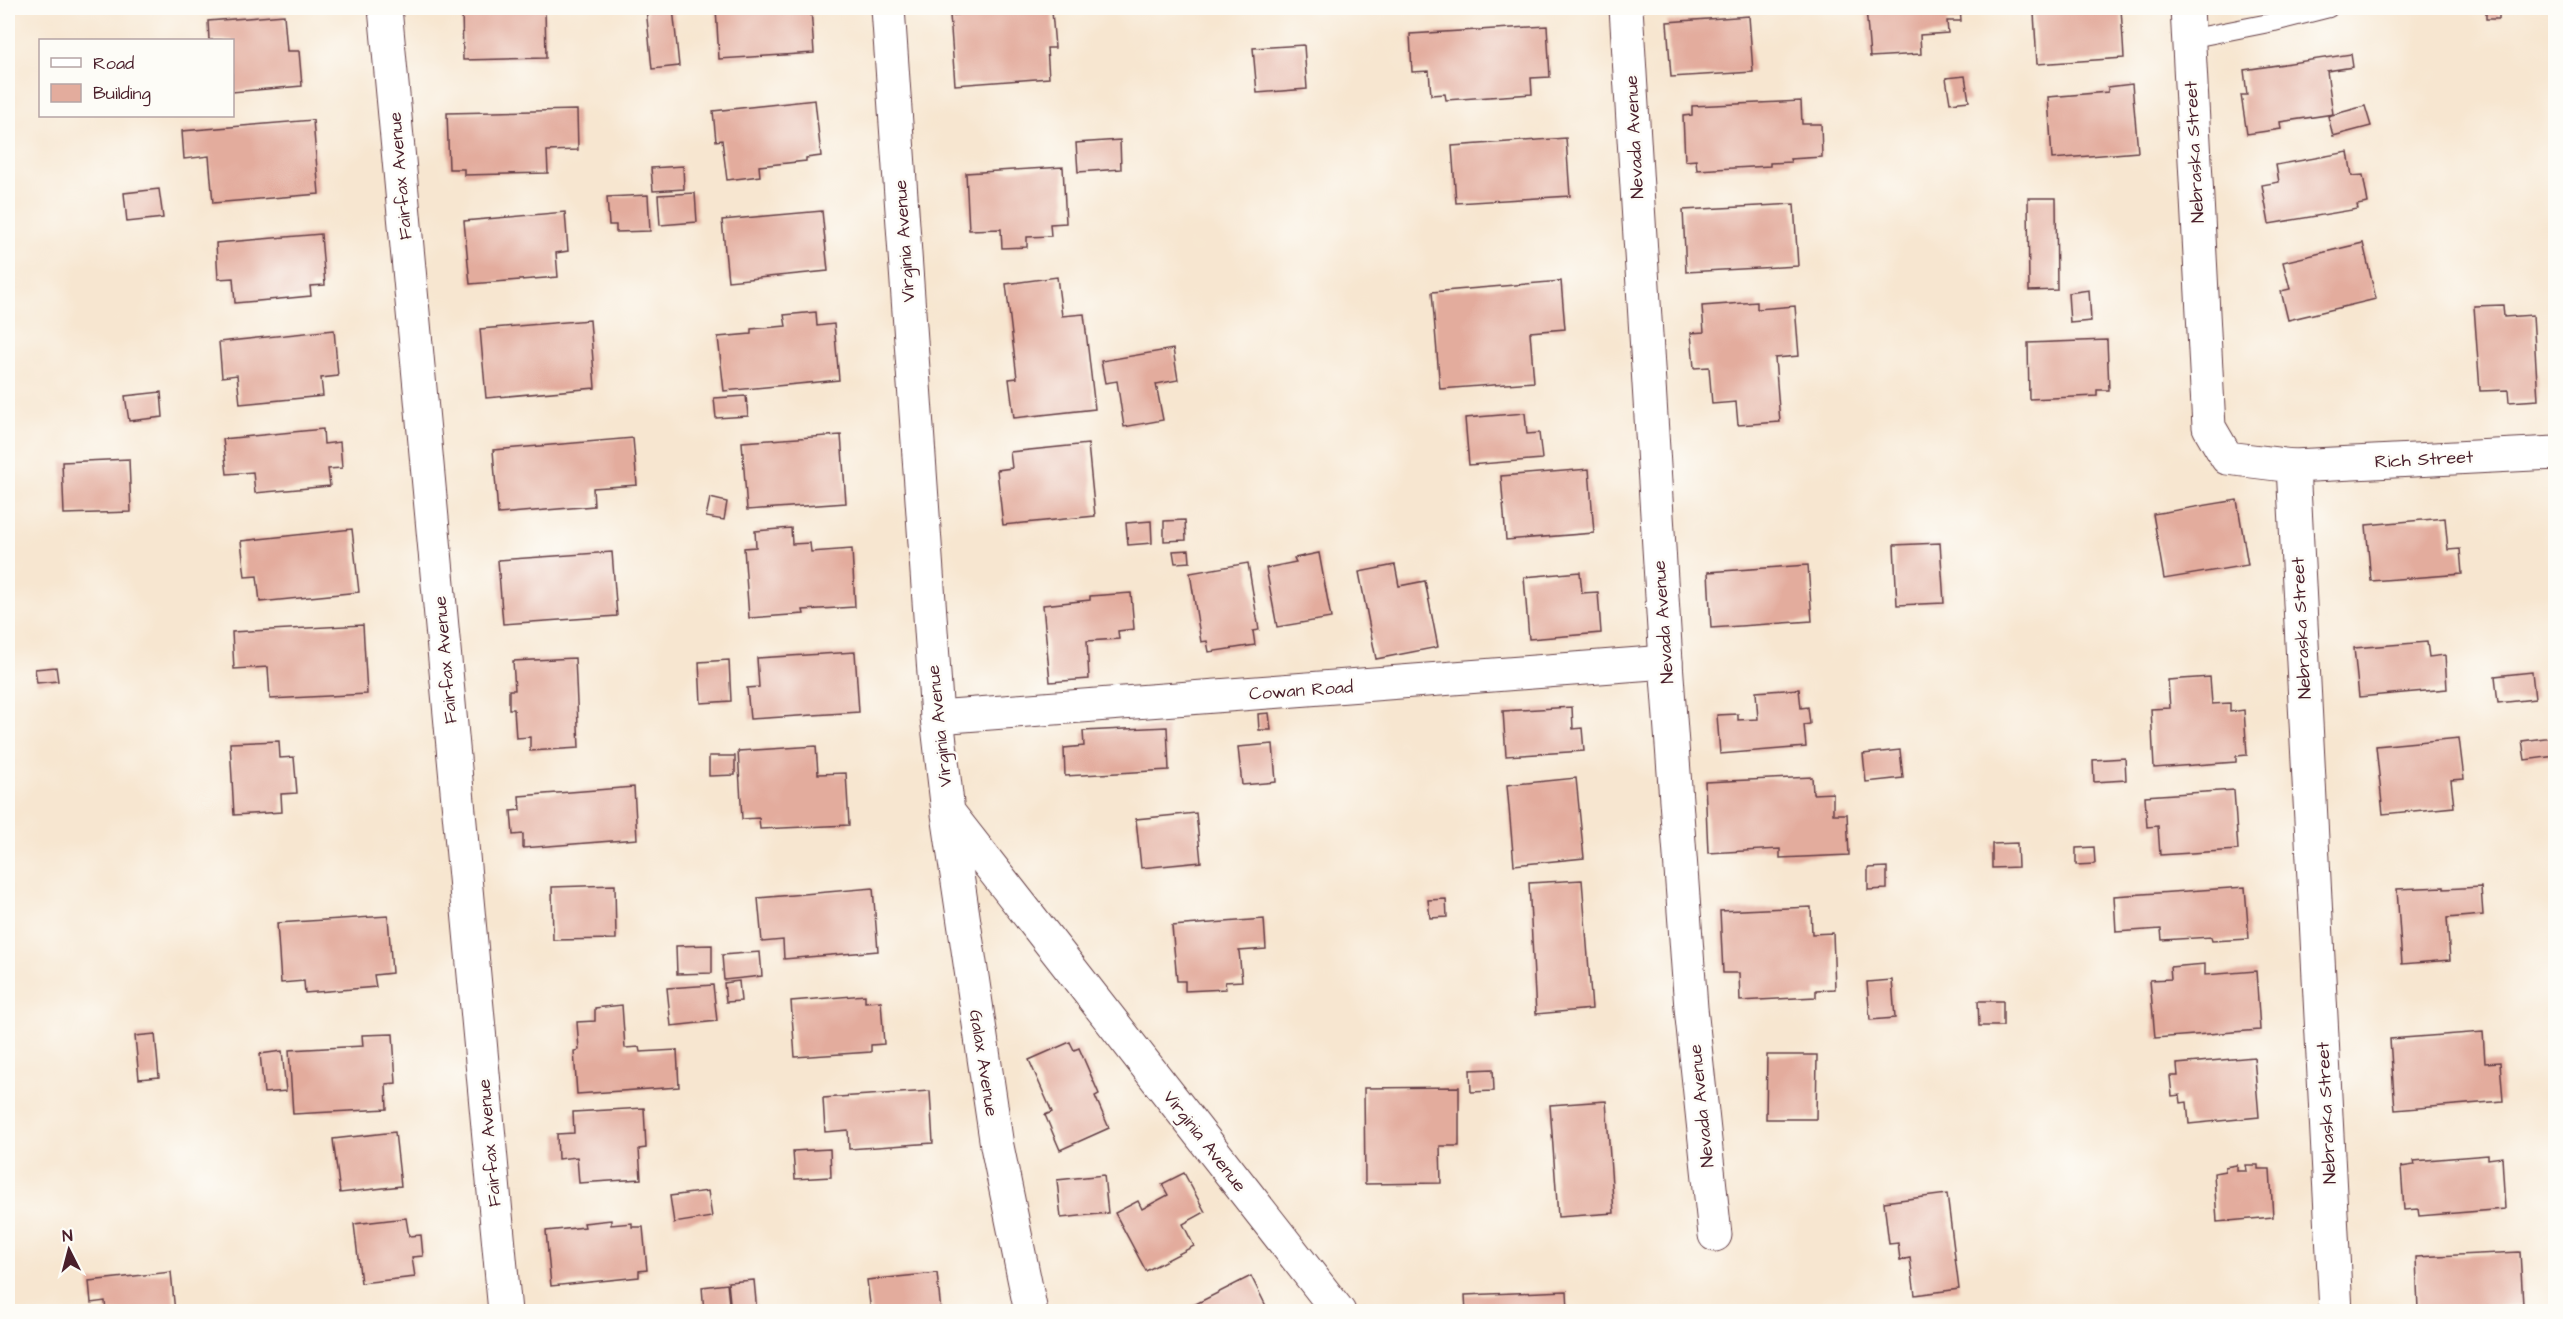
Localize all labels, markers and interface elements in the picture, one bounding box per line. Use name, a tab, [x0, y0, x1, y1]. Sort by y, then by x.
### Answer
legend	[39, 39, 234, 117]
text: Road	[93, 51, 134, 76]
street label: Nevada Avenue	[1619, 74, 1650, 199]
street label: Nebraska Street	[2178, 80, 2211, 224]
text: Building	[93, 81, 151, 107]
street label: Fairfax Avenue	[382, 111, 419, 241]
street label: Virginia Avenue	[888, 179, 922, 303]
street label: Rich Street	[2374, 444, 2475, 475]
street label: Nebraska Street	[2285, 556, 2318, 700]
street label: Nevada Avenue	[1647, 559, 1680, 684]
street label: Fairfax Avenue	[427, 595, 464, 725]
street label: Virginia Avenue	[921, 663, 959, 788]
street label: Cowan Road	[1248, 674, 1354, 707]
street label: Galax Avenue	[963, 1008, 1004, 1119]
street label: Nebraska Street	[2310, 1041, 2343, 1185]
street label: Nevada Avenue	[1683, 1043, 1720, 1169]
street label: Fairfax Avenue	[471, 1078, 508, 1208]
street label: Virginia Avenue	[1156, 1085, 1252, 1198]
north arrow	[39, 1220, 99, 1280]
text: N	[61, 1225, 74, 1248]

